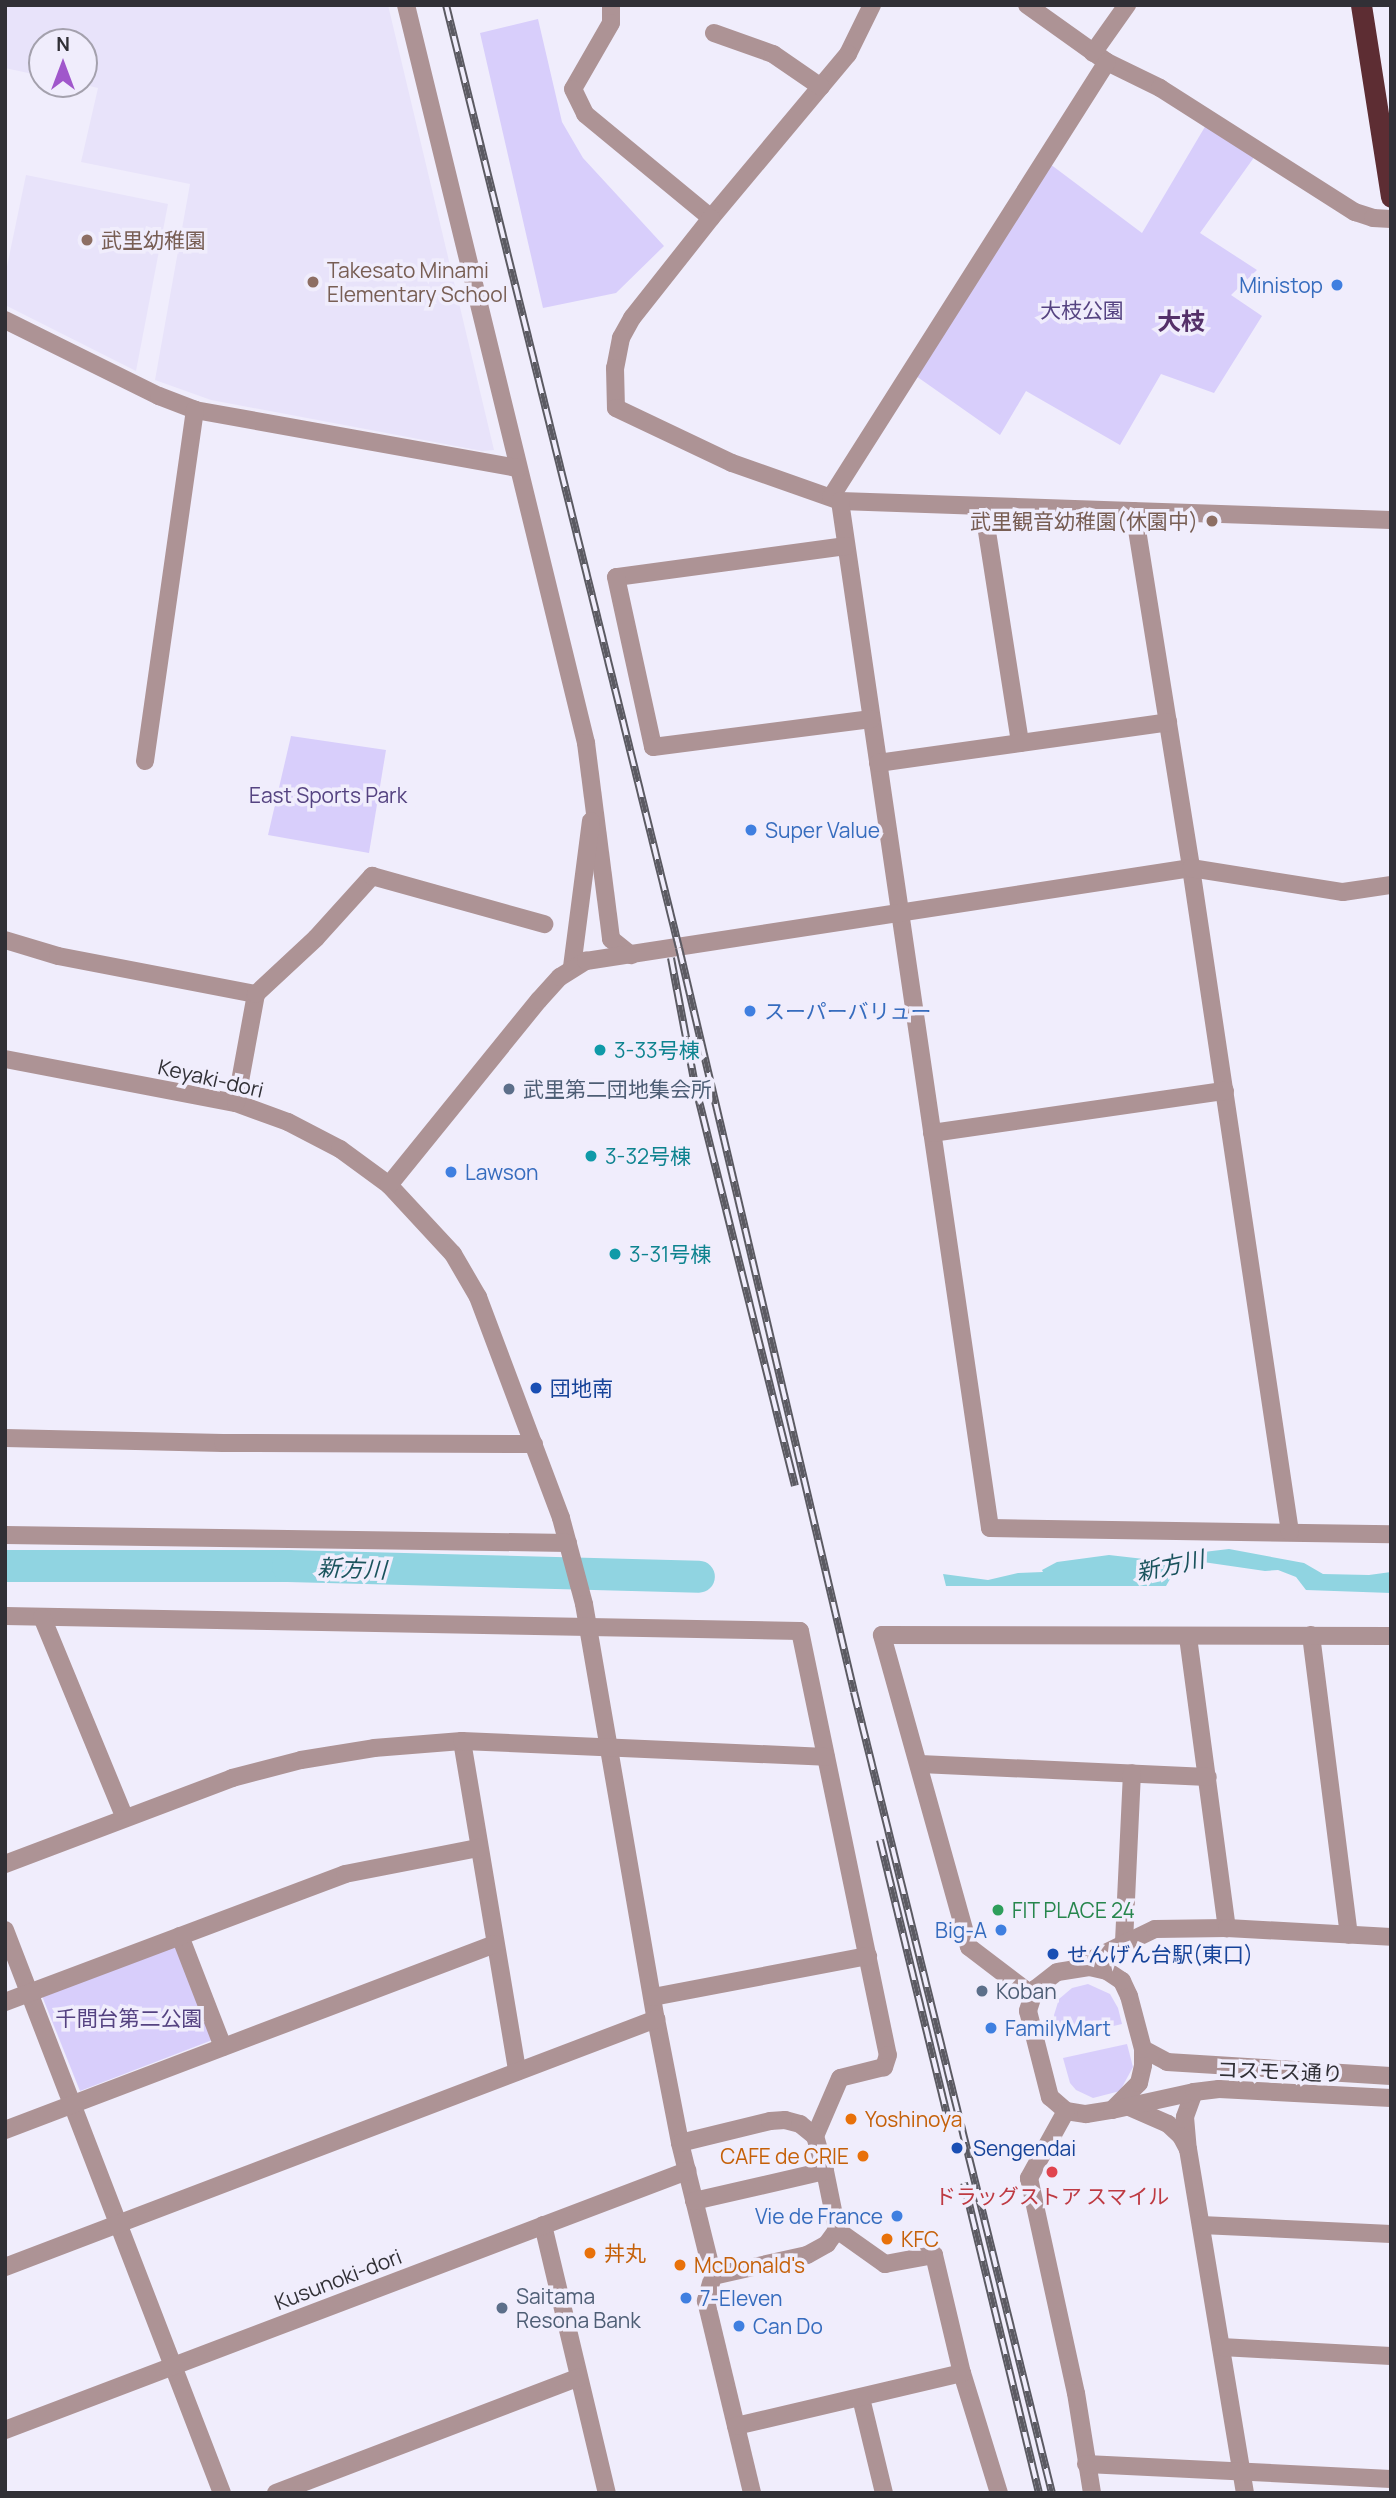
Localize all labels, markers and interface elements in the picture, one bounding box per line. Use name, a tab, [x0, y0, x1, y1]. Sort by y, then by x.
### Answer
north arrow	[28, 28, 98, 98]
text: N	[56, 31, 70, 57]
place label: 武里幼稚園	[101, 227, 206, 253]
marker: 武里幼稚園	[79, 232, 95, 248]
place label: Takesato Minami Elementary School	[327, 257, 508, 307]
place label: Ministop	[1239, 272, 1323, 298]
marker: Takesato Minami Elementary School	[305, 274, 321, 290]
marker: Ministop	[1329, 277, 1345, 293]
park label: 大枝公園	[1040, 297, 1124, 323]
district label: 大枝	[1157, 307, 1205, 335]
place label: 武里観音幼稚園(休園中)	[970, 508, 1198, 534]
marker: 武里観音幼稚園(休園中)	[1204, 513, 1220, 529]
park label: East Sports Park	[249, 782, 407, 808]
place label: Super Value	[765, 817, 880, 843]
marker: Super Value	[743, 822, 759, 838]
place label: スーパーバリュー	[764, 998, 932, 1024]
marker: スーパーバリュー	[742, 1003, 758, 1019]
place label: 3-33号棟	[614, 1037, 700, 1063]
marker: 3-33号棟	[592, 1042, 608, 1058]
street label: Keyaki-dori	[156, 1054, 266, 1102]
place label: 武里第二団地集会所	[523, 1076, 712, 1102]
marker: 武里第二団地集会所	[501, 1081, 517, 1097]
place label: 3-32号棟	[605, 1143, 691, 1169]
marker: 3-32号棟	[583, 1148, 599, 1164]
place label: Lawson	[465, 1159, 539, 1185]
marker: Lawson	[443, 1164, 459, 1180]
place label: 3-31号棟	[629, 1241, 711, 1267]
marker: 3-31号棟	[607, 1246, 623, 1262]
place label: 団地南	[550, 1375, 613, 1401]
marker: 団地南	[528, 1380, 544, 1396]
water label: 新方川	[1133, 1544, 1207, 1586]
water label: 新方川	[317, 1553, 387, 1583]
place label: FIT PLACE 24	[1012, 1897, 1136, 1923]
marker: FIT PLACE 24	[990, 1902, 1006, 1918]
place label: Big-A	[935, 1917, 987, 1943]
marker: Big-A	[993, 1922, 1009, 1938]
place label: せんげん台駅(東口)	[1067, 1941, 1253, 1967]
marker: せんげん台駅(東口)	[1045, 1946, 1061, 1962]
place label: Koban	[996, 1978, 1057, 2004]
marker: Koban	[974, 1983, 990, 1999]
park label: 千間台第二公園	[56, 2005, 202, 2031]
place label: FamilyMart	[1005, 2015, 1111, 2041]
marker: FamilyMart	[983, 2020, 999, 2036]
street label: コスモス通り	[1217, 2056, 1343, 2086]
place label: Yoshinoya	[865, 2106, 962, 2132]
marker: Yoshinoya	[843, 2111, 859, 2127]
place label: Sengendai	[973, 2135, 1076, 2161]
marker: Sengendai	[947, 2138, 967, 2158]
place label: CAFE de CRIE	[720, 2143, 849, 2169]
marker: CAFE de CRIE	[855, 2148, 871, 2164]
marker: ドラッグストア スマイル	[1044, 2164, 1060, 2180]
place label: ドラッグストア スマイル	[934, 2183, 1170, 2209]
place label: Vie de France	[755, 2203, 883, 2229]
marker: Vie de France	[889, 2208, 905, 2224]
place label: KFC	[901, 2226, 939, 2252]
marker: KFC	[879, 2231, 895, 2247]
place label: 丼丸	[604, 2240, 646, 2266]
street label: Kusunoki-dori	[271, 2243, 405, 2315]
marker: 丼丸	[582, 2245, 598, 2261]
place label: McDonald's	[694, 2252, 805, 2278]
marker: McDonald's	[672, 2257, 688, 2273]
place label: Saitama Resona Bank	[516, 2283, 641, 2333]
place label: 7-Eleven	[700, 2285, 782, 2311]
marker: 7-Eleven	[678, 2290, 694, 2306]
marker: Saitama Resona Bank	[494, 2300, 510, 2316]
place label: Can Do	[753, 2313, 823, 2339]
marker: Can Do	[731, 2318, 747, 2334]

